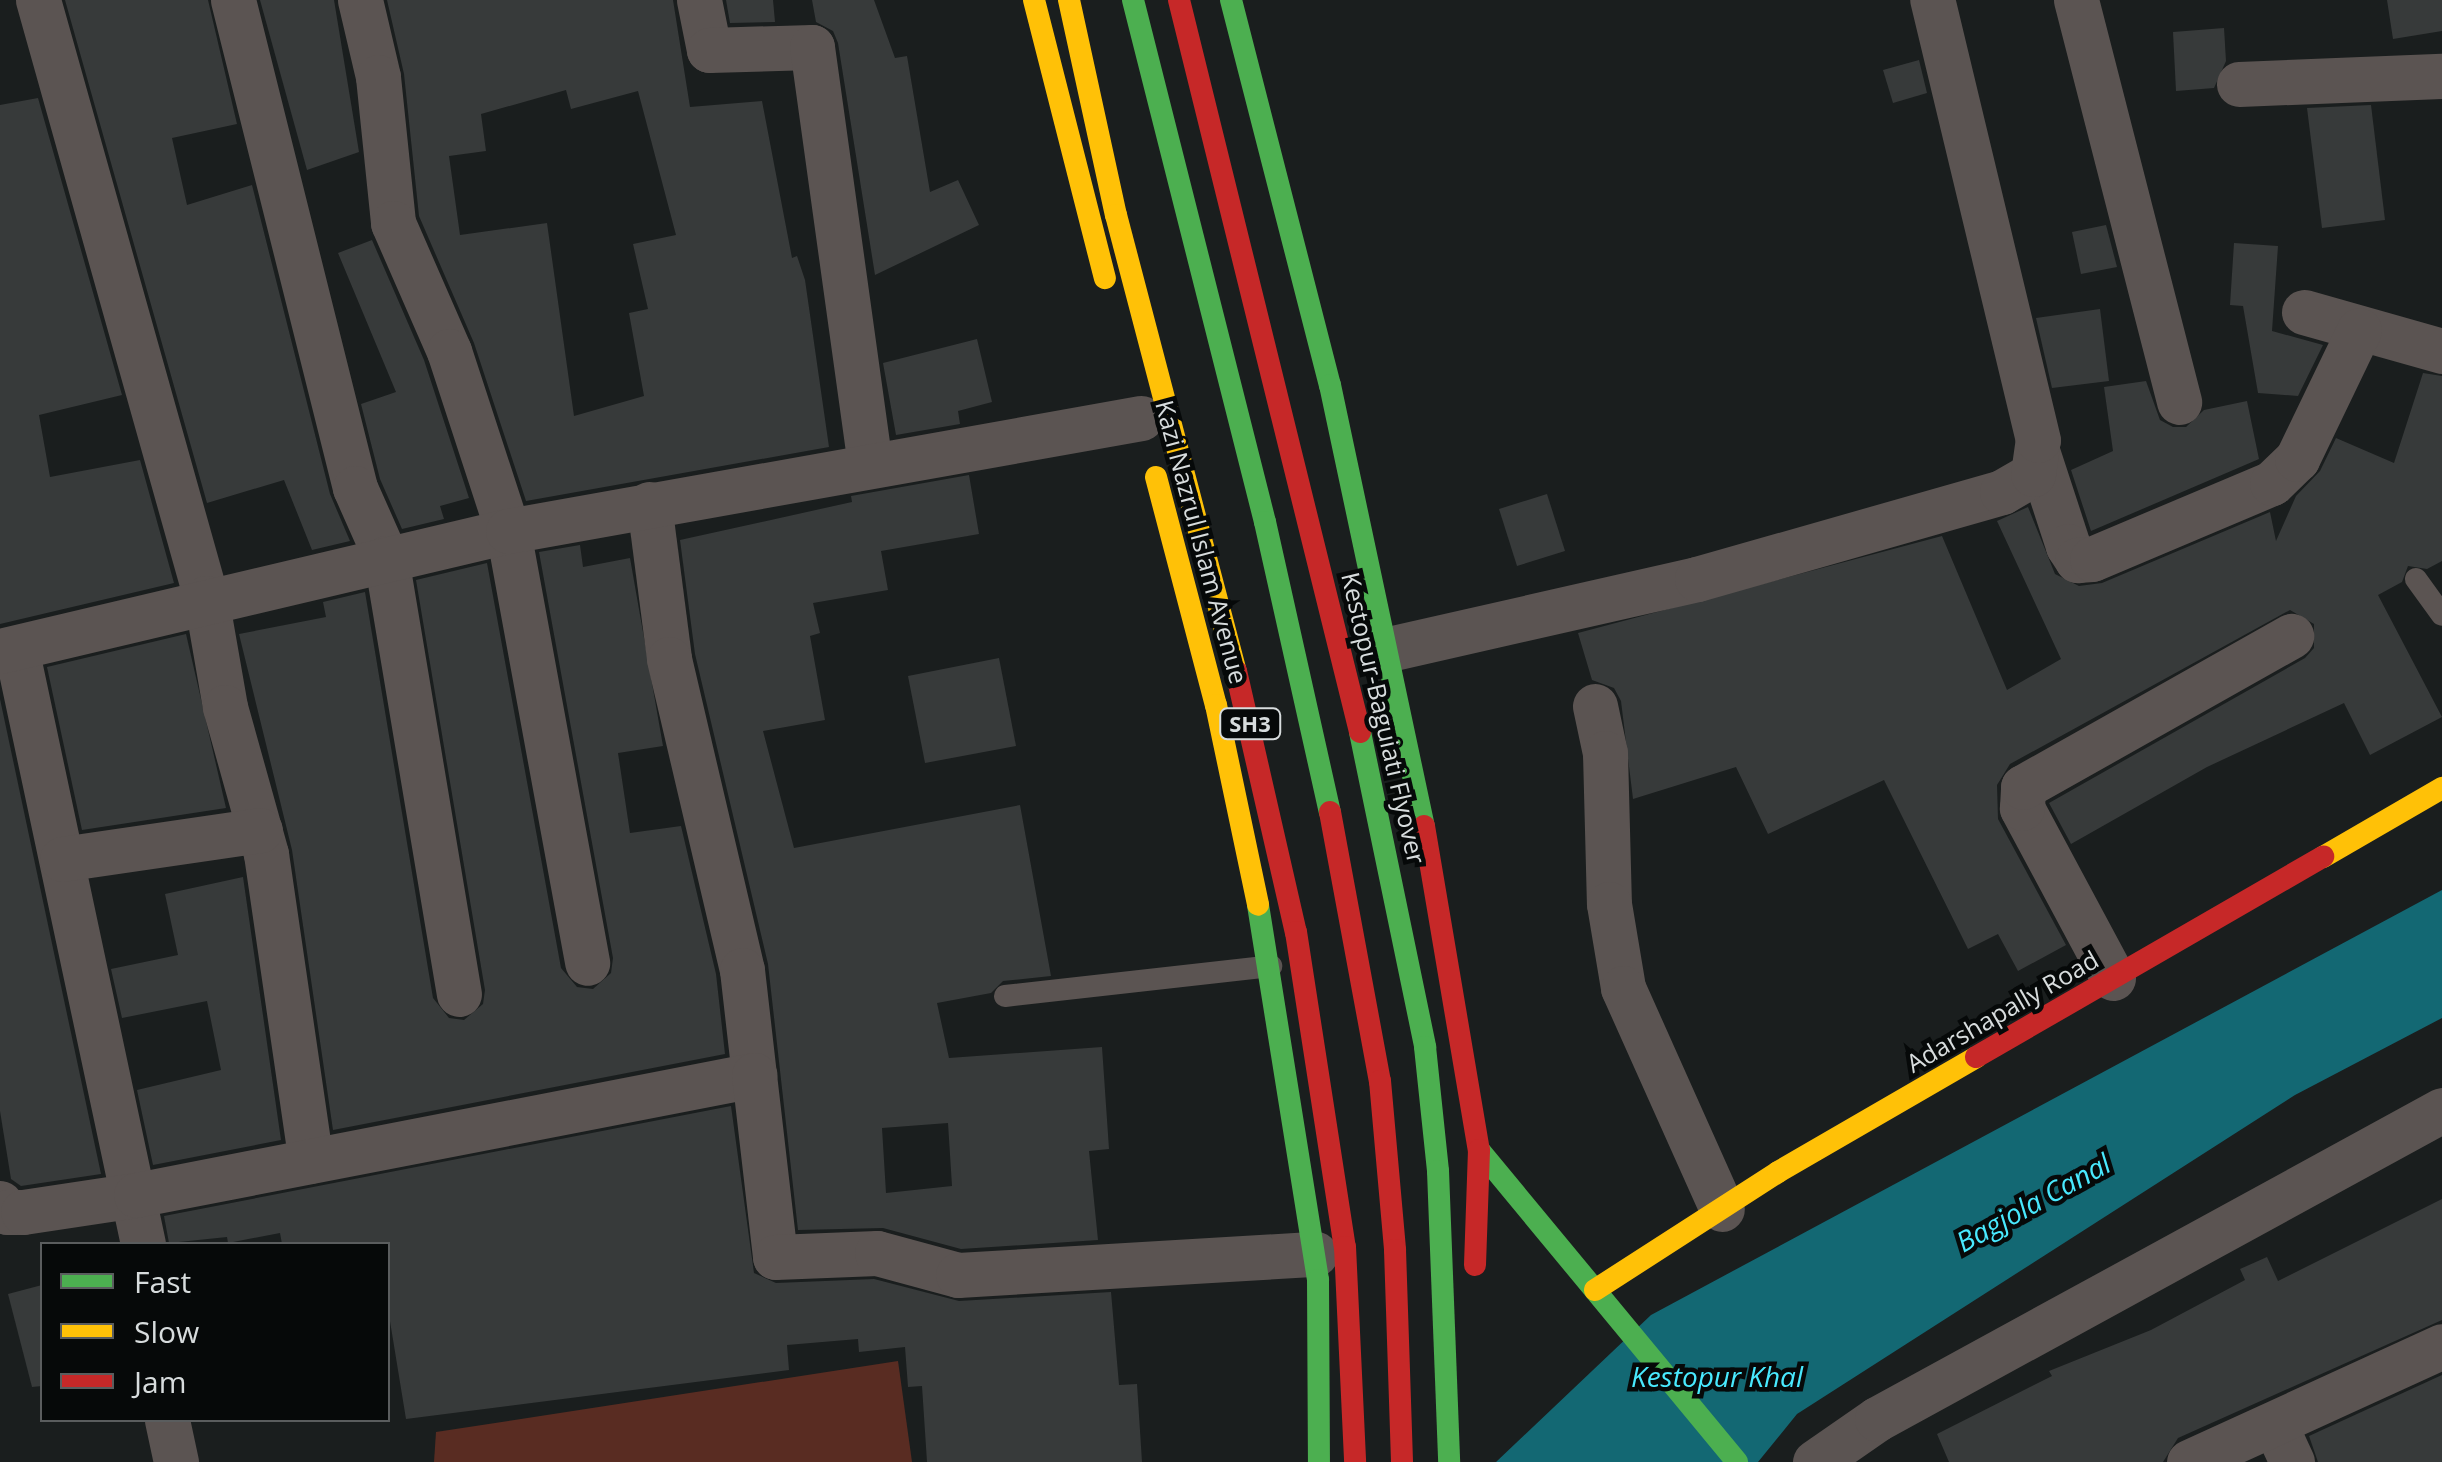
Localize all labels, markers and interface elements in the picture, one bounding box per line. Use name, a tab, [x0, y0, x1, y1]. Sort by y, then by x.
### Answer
street label: Kazi Nazrul Islam Avenue	[1150, 397, 1254, 687]
street label: Kestopur-Baguiati Flyover	[1336, 569, 1432, 867]
road number: SH3	[1218, 707, 1282, 741]
street label: Adarshapally Road	[1901, 944, 2103, 1078]
water label: Bagjola Canal	[1950, 1146, 2116, 1258]
legend	[40, 1242, 390, 1422]
text: Fast	[134, 1261, 191, 1302]
text: Slow	[134, 1311, 199, 1352]
water label: Kestopur Khal	[1631, 1359, 1803, 1393]
text: Jam	[134, 1361, 187, 1402]

